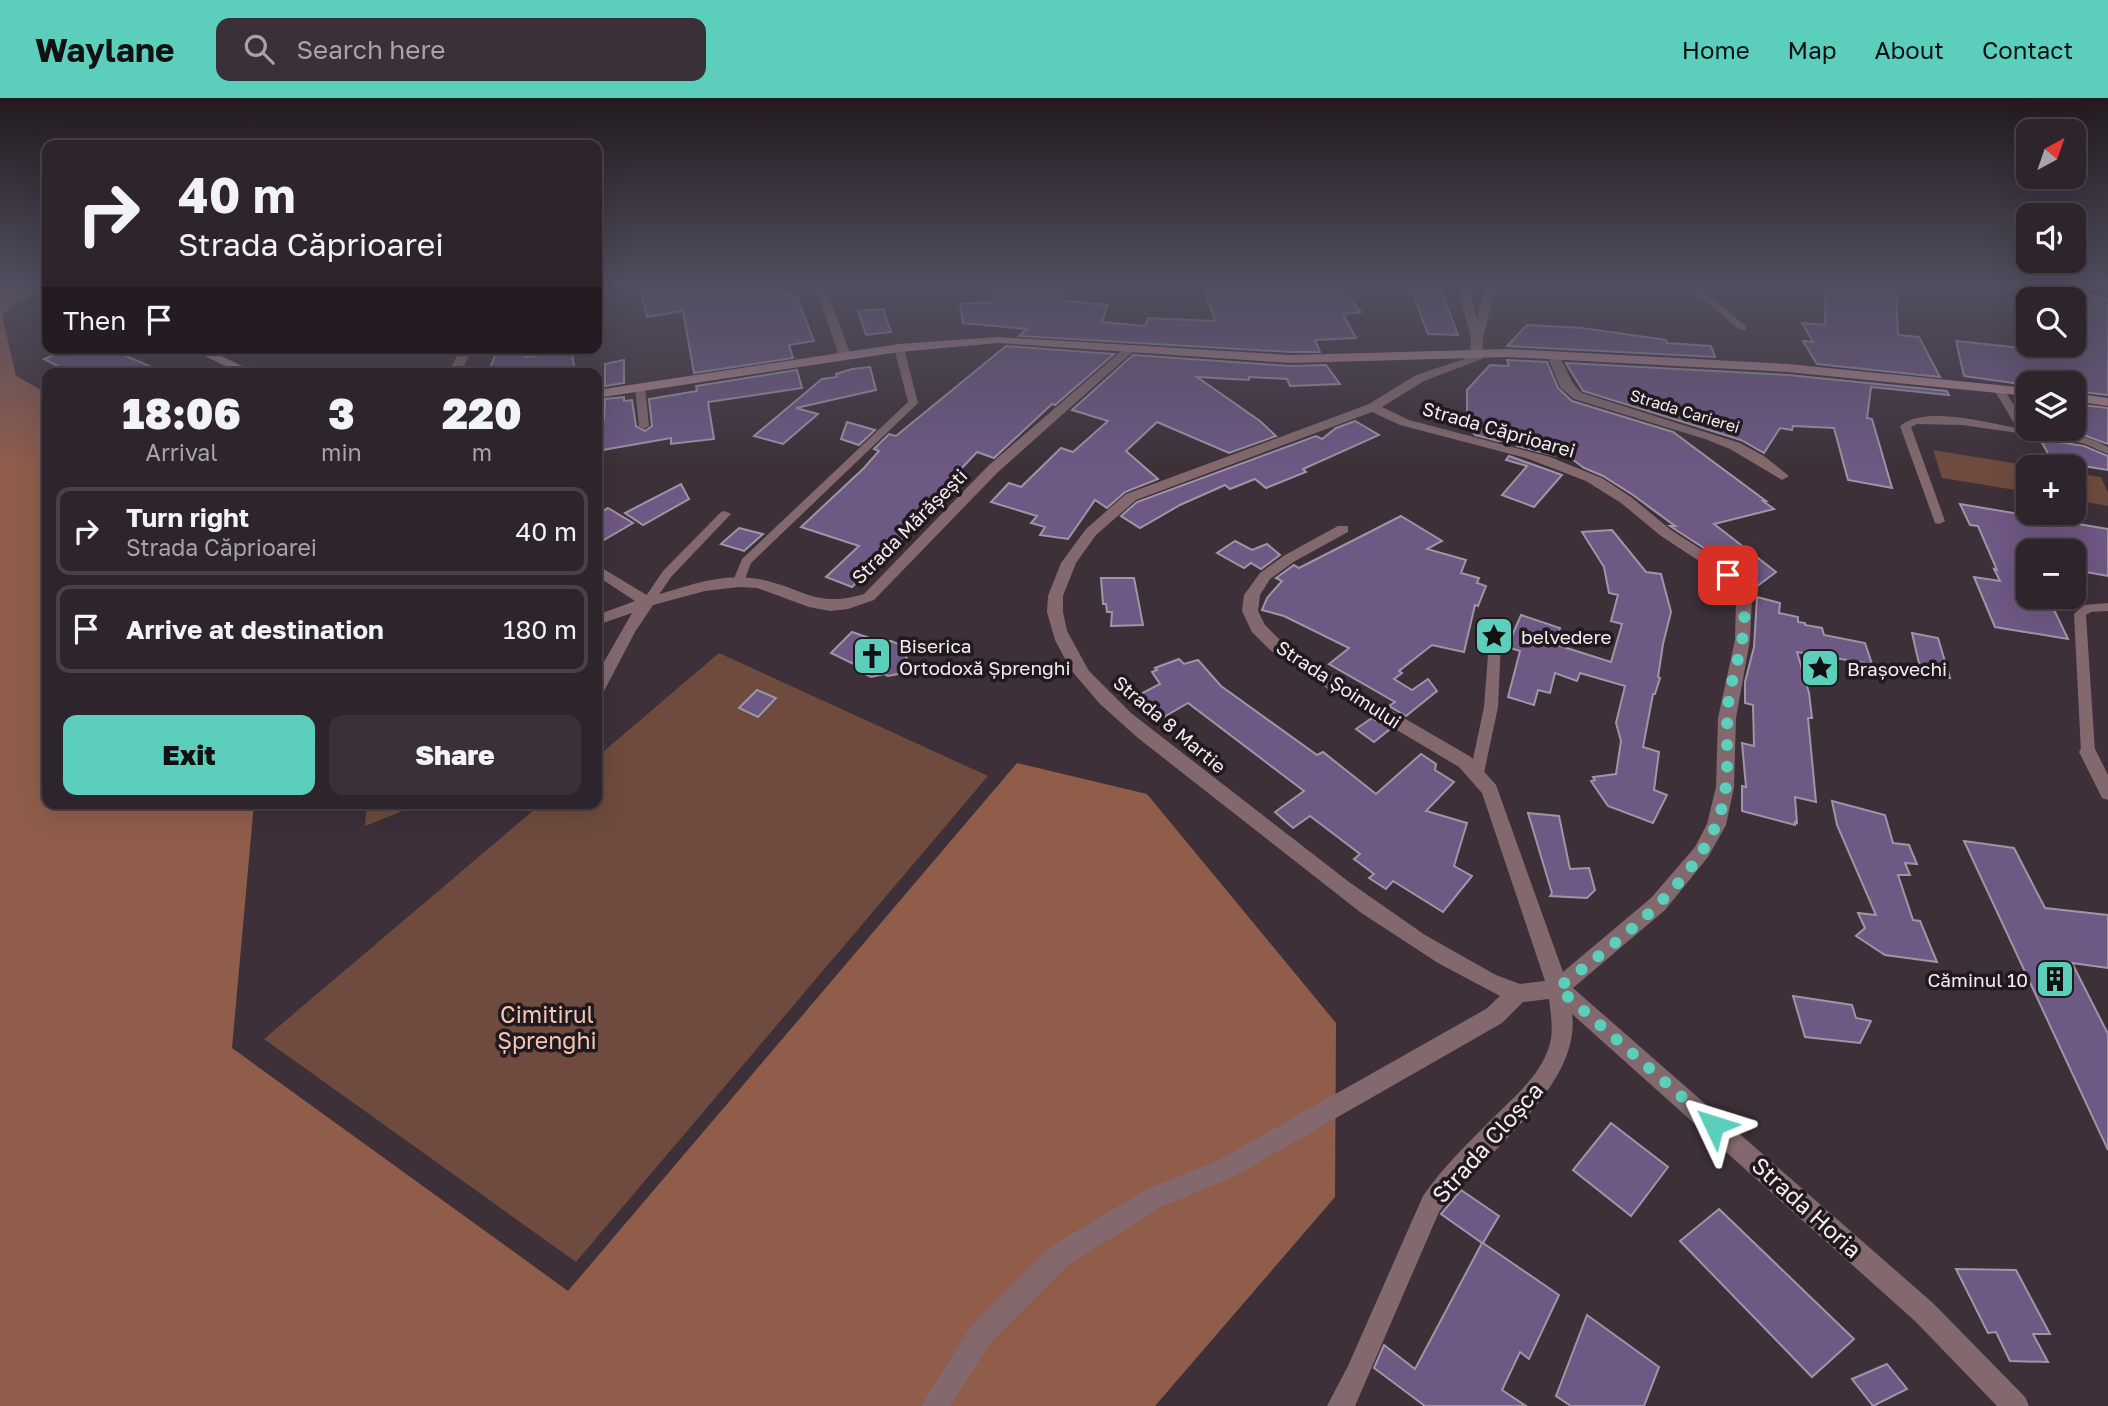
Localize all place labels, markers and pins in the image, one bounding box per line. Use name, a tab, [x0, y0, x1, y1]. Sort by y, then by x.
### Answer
pin	[1698, 545, 1758, 605]
place icon: belvedere	[1473, 615, 1515, 657]
place label: belvedere	[1521, 625, 1612, 648]
place label: Biserica Ortodoxă Șprenghi	[899, 634, 1071, 679]
church icon: Biserica Ortodoxă Șprenghi	[851, 635, 893, 677]
place icon: Brașovechi	[1799, 647, 1841, 689]
place label: Brașovechi	[1847, 657, 1947, 680]
building icon: Căminul 10	[2034, 958, 2076, 1000]
place label: Căminul 10	[1927, 968, 2028, 991]

